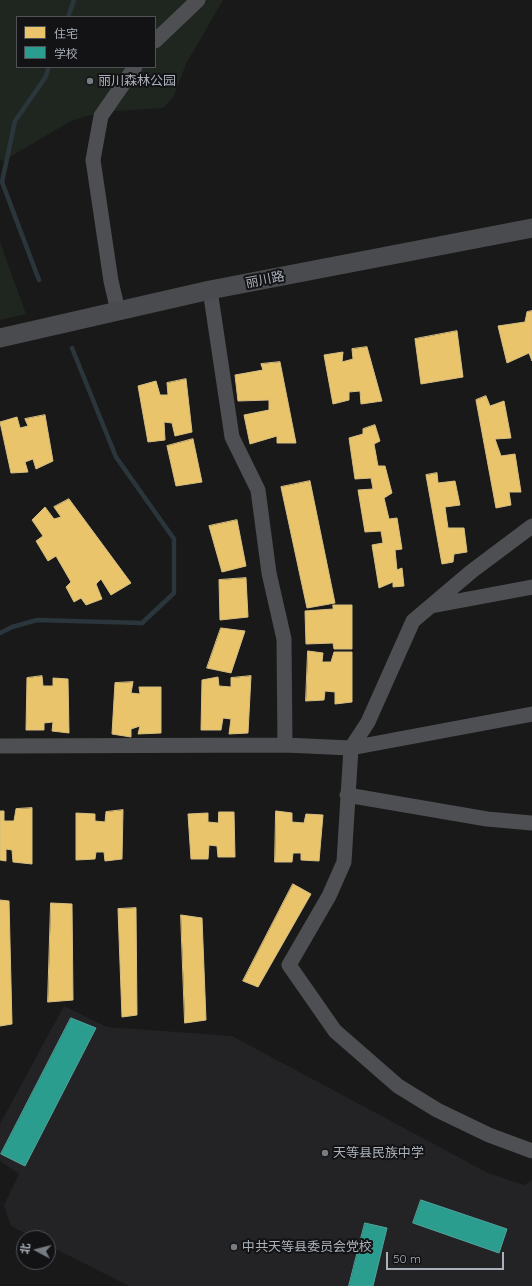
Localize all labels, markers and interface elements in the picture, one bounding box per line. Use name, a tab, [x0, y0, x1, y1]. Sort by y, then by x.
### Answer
legend	[16, 16, 156, 68]
text: 住宅	[54, 26, 78, 41]
text: 学校	[54, 46, 78, 61]
place label: 丽川森林公园	[98, 73, 176, 89]
marker: 丽川森林公园	[85, 76, 95, 86]
street label: 丽川路	[244, 269, 286, 291]
place label: 天等县民族中学	[333, 1145, 424, 1161]
marker: 天等县民族中学	[320, 1148, 330, 1158]
north arrow	[16, 1230, 56, 1270]
place label: 中共天等县委员会党校	[242, 1239, 372, 1255]
text: 北	[17, 1242, 33, 1255]
marker: 中共天等县委员会党校	[229, 1242, 239, 1252]
scale bar	[388, 1244, 506, 1270]
text: 50 m	[393, 1251, 421, 1266]

